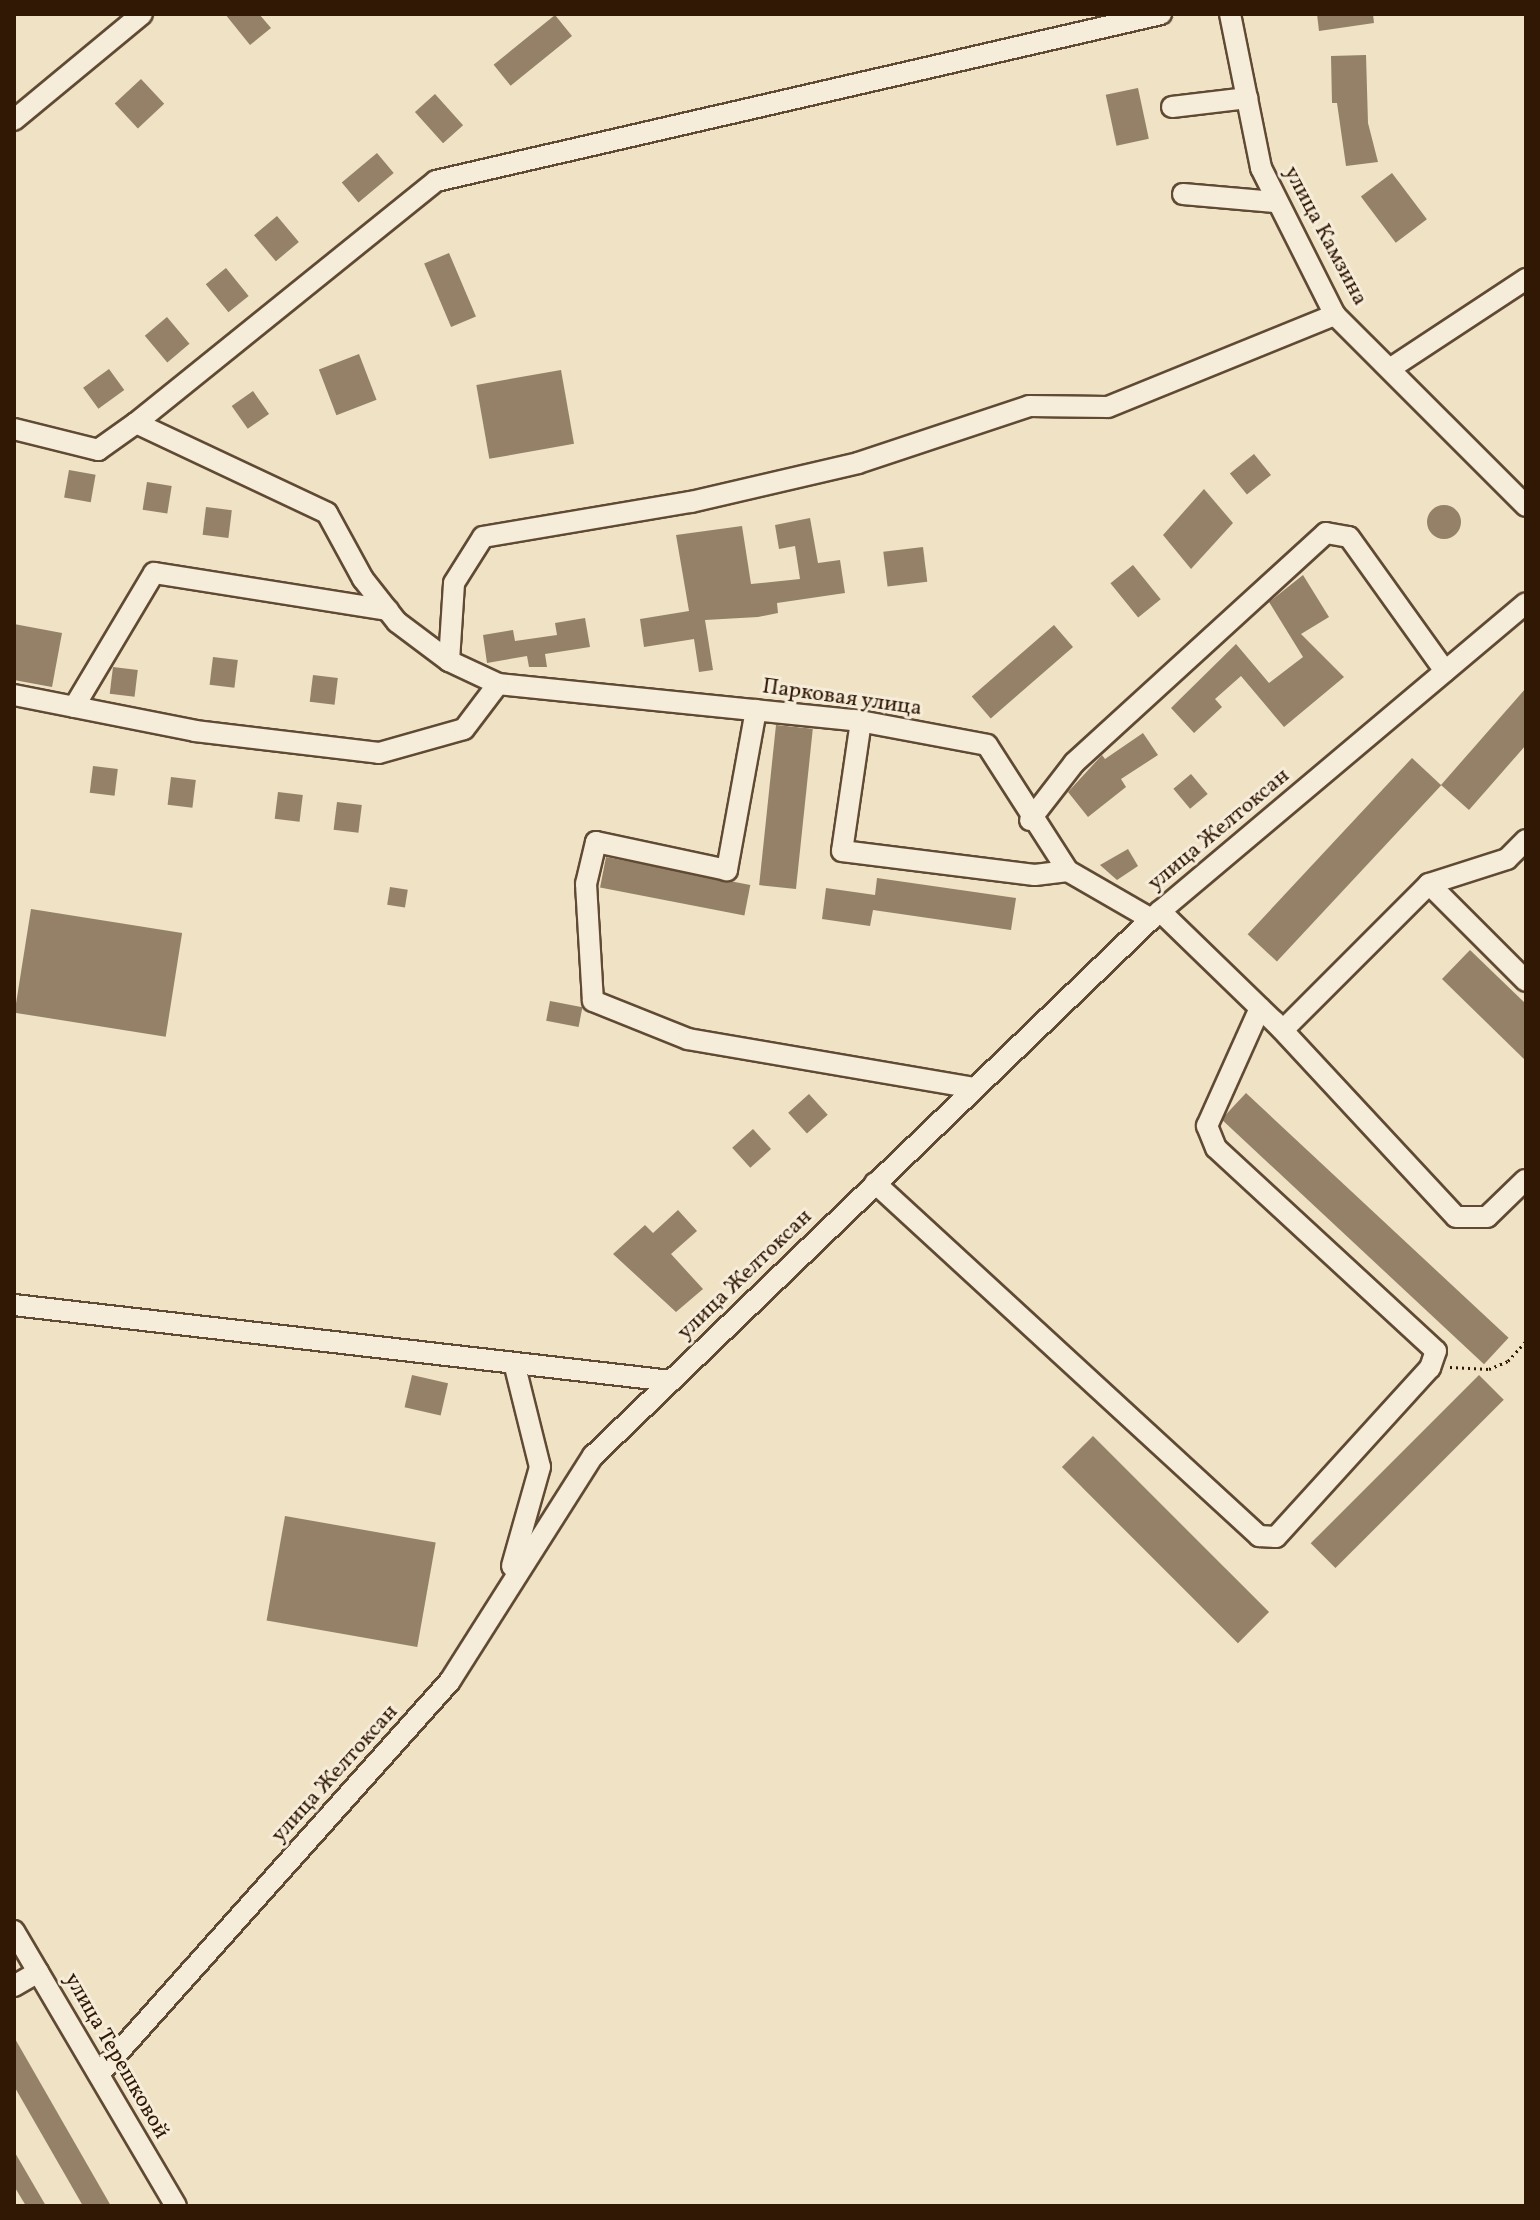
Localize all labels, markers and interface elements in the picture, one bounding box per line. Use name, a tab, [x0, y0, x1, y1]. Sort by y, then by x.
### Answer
street label: улица Камзина	[1277, 162, 1373, 310]
street label: Парковая улица	[760, 674, 924, 722]
street label: улица Желтоксан	[1143, 763, 1295, 897]
street label: улица Желтоксан	[672, 1204, 818, 1346]
street label: улица Желтоксан	[266, 1699, 404, 1849]
street label: улица Терешковой	[58, 1968, 174, 2144]

